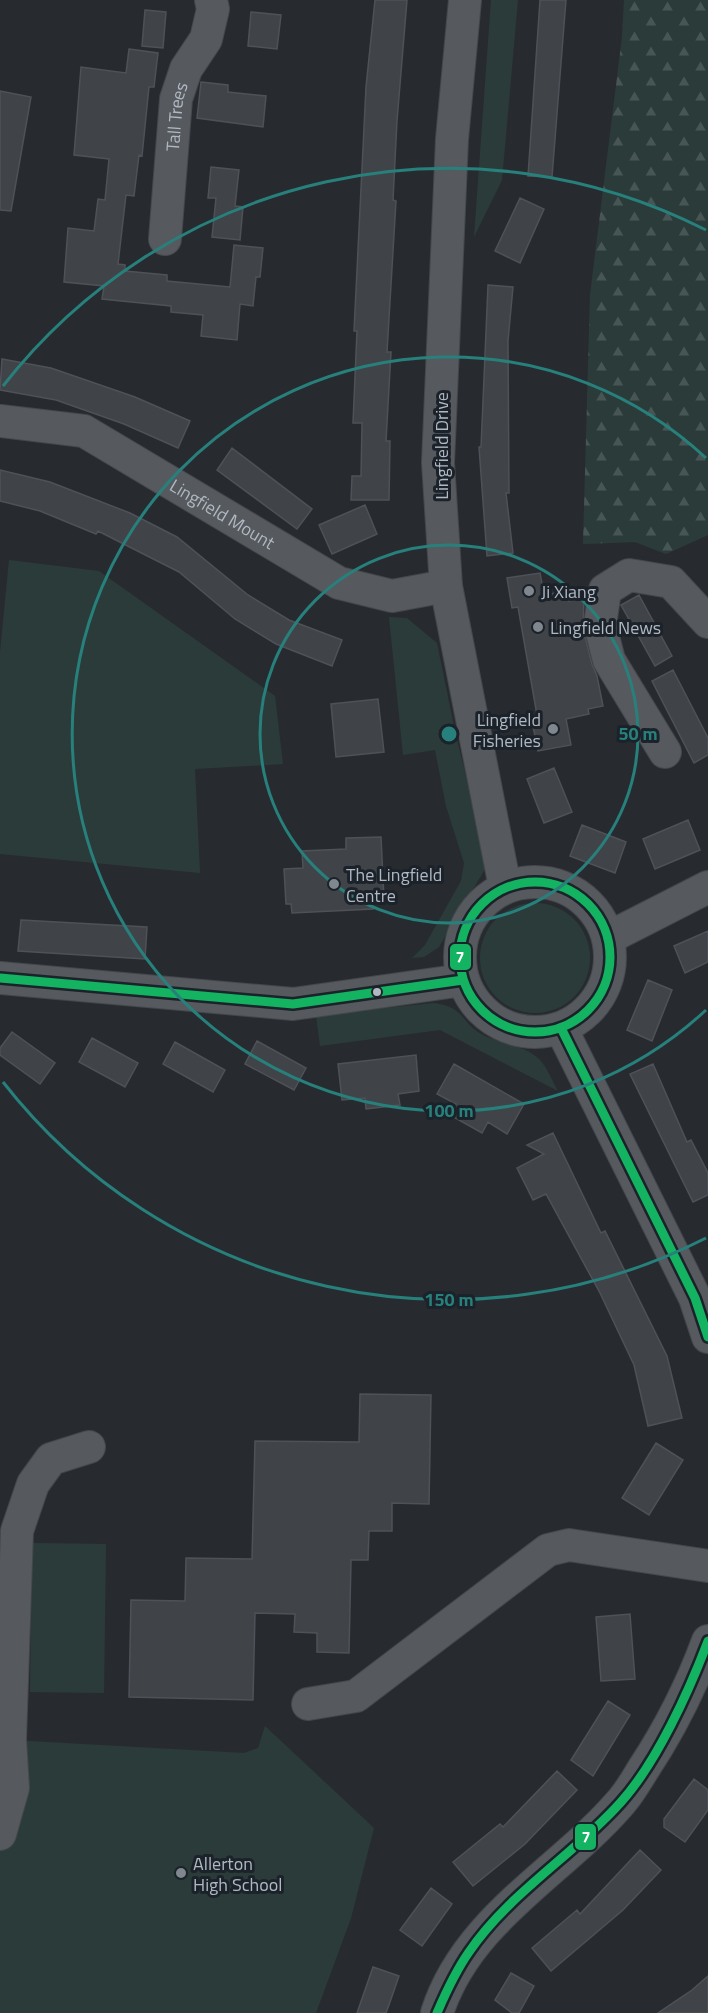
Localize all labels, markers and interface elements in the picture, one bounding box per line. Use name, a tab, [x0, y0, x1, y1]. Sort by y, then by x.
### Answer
street label: Tall Trees	[158, 78, 194, 152]
street label: Lingfield Drive	[428, 392, 455, 500]
street label: Lingfield Mount	[165, 472, 281, 556]
place label: Ji Xiang	[541, 578, 596, 605]
marker: Ji Xiang	[522, 584, 536, 598]
place label: Lingfield News	[550, 614, 661, 641]
marker: Lingfield News	[531, 620, 545, 634]
place label: Lingfield Fisheries	[473, 706, 541, 754]
text: 50 m	[618, 720, 658, 747]
marker: Lingfield Fisheries	[546, 722, 560, 736]
centre of rings	[439, 724, 459, 744]
place label: The Lingfield Centre	[346, 861, 442, 909]
marker: The Lingfield Centre	[327, 877, 341, 891]
line badge: 7	[449, 943, 472, 971]
text: 7	[456, 945, 464, 969]
unlabelled marker	[371, 986, 383, 998]
text: 100 m	[424, 1097, 474, 1124]
text: 150 m	[424, 1286, 474, 1313]
line badge: 7	[574, 1823, 597, 1851]
text: 7	[582, 1825, 590, 1849]
place label: Allerton High School	[193, 1850, 282, 1898]
marker: Allerton High School	[174, 1866, 188, 1880]

